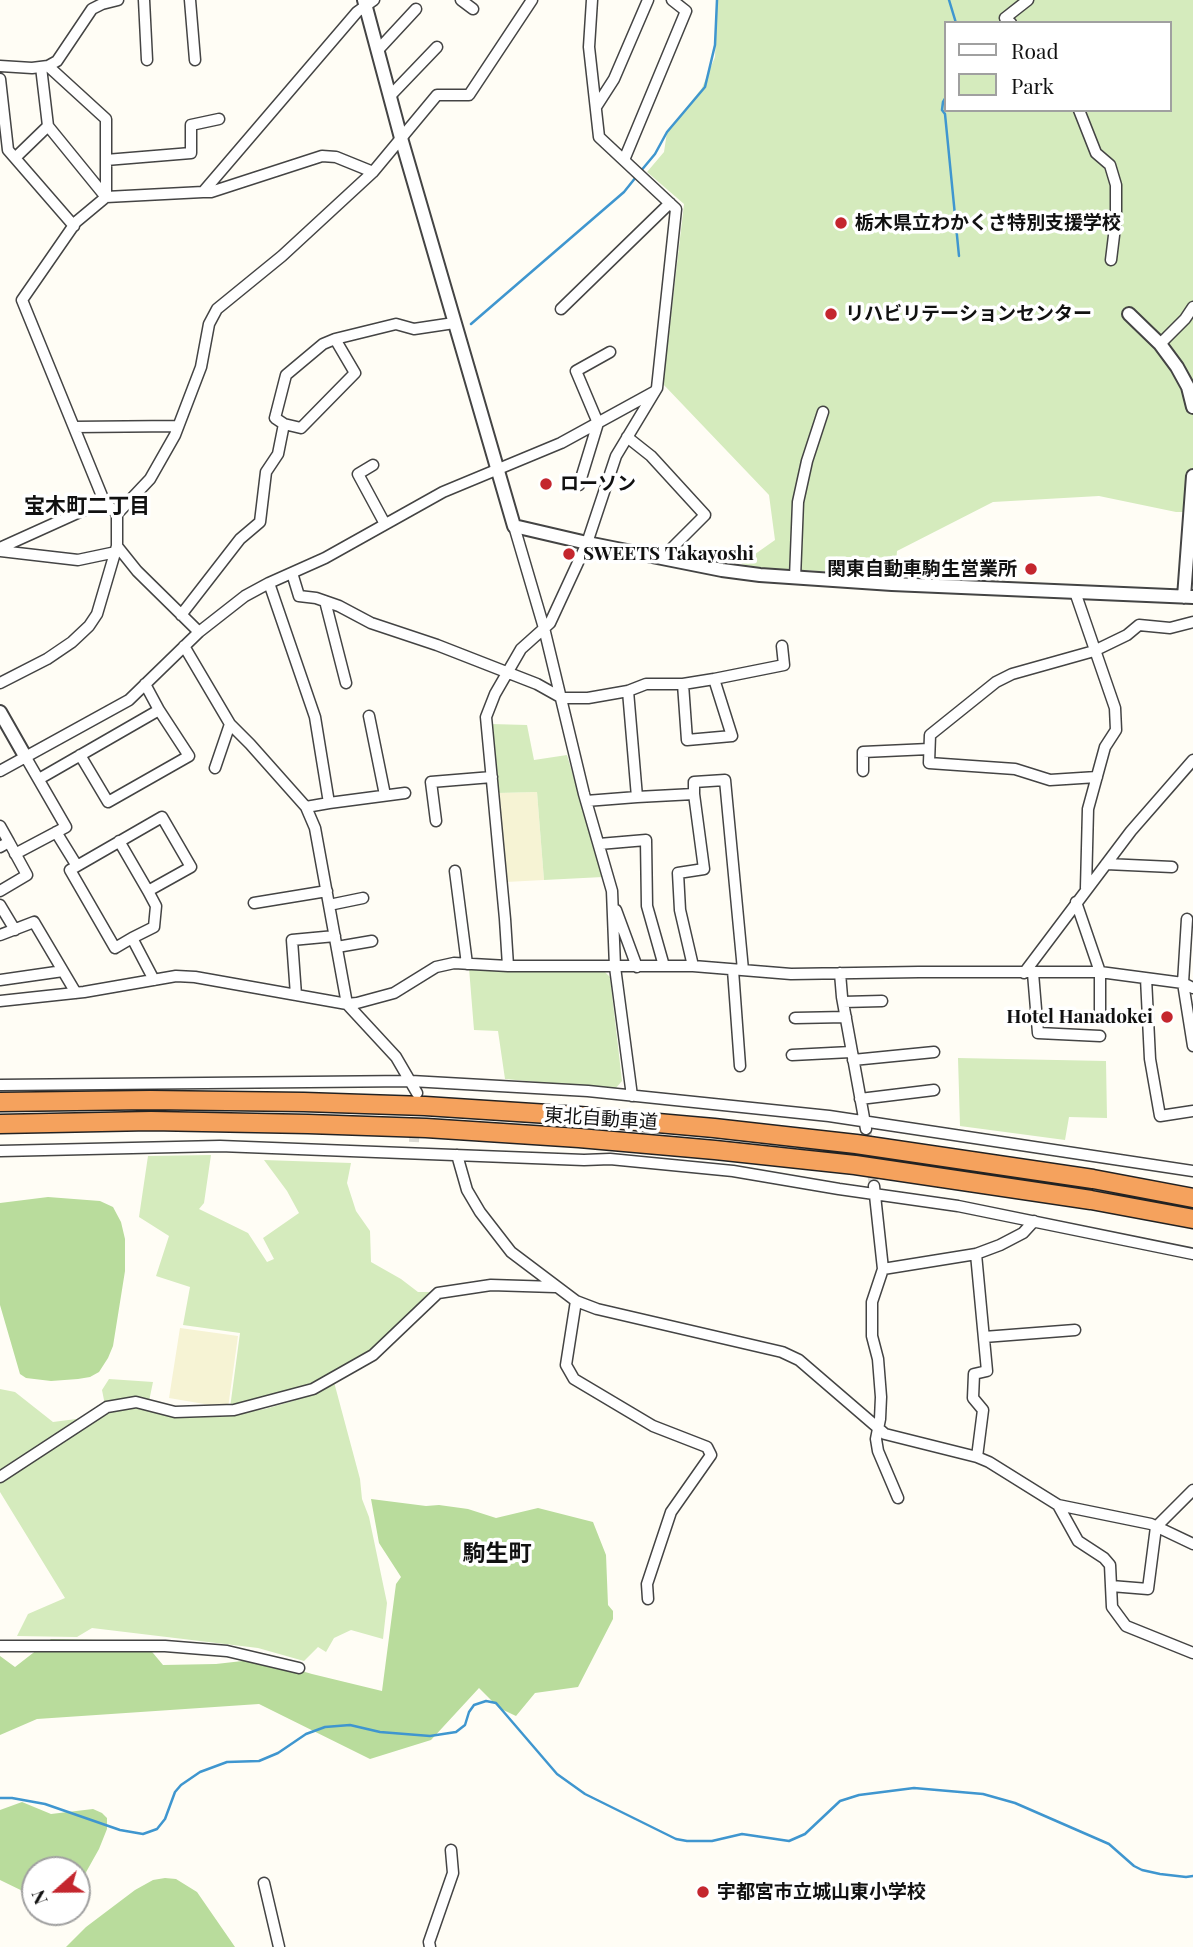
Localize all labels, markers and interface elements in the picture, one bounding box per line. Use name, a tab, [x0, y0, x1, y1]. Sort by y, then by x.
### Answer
legend	[944, 21, 1172, 112]
text: Road	[1011, 36, 1059, 64]
text: Park	[1011, 71, 1054, 99]
place label: 栃木県立わかくさ特別支援学校	[855, 212, 1121, 234]
marker: 栃木県立わかくさ特別支援学校	[833, 215, 849, 231]
place label: リハビリテーションセンター	[845, 303, 1092, 325]
marker: リハビリテーションセンター	[823, 306, 839, 322]
place label: ローソン	[560, 473, 636, 495]
marker: ローソン	[538, 476, 554, 492]
district label: 宝木町二丁目	[24, 493, 150, 519]
place label: SWEETS Takayoshi	[583, 543, 754, 565]
marker: SWEETS Takayoshi	[561, 546, 577, 562]
place label: 関東自動車駒生営業所	[827, 558, 1017, 580]
marker: 関東自動車駒生営業所	[1023, 561, 1039, 577]
place label: Hotel Hanadokei	[1006, 1006, 1153, 1028]
marker: Hotel Hanadokei	[1159, 1009, 1175, 1025]
street label: 東北自動車道	[543, 1104, 659, 1134]
district label: 駒生町	[463, 1540, 531, 1568]
north arrow	[21, 1856, 91, 1926]
place label: 宇都宮市立城山東小学校	[717, 1881, 926, 1903]
marker: 宇都宮市立城山東小学校	[695, 1884, 711, 1900]
text: N	[24, 1887, 53, 1909]

